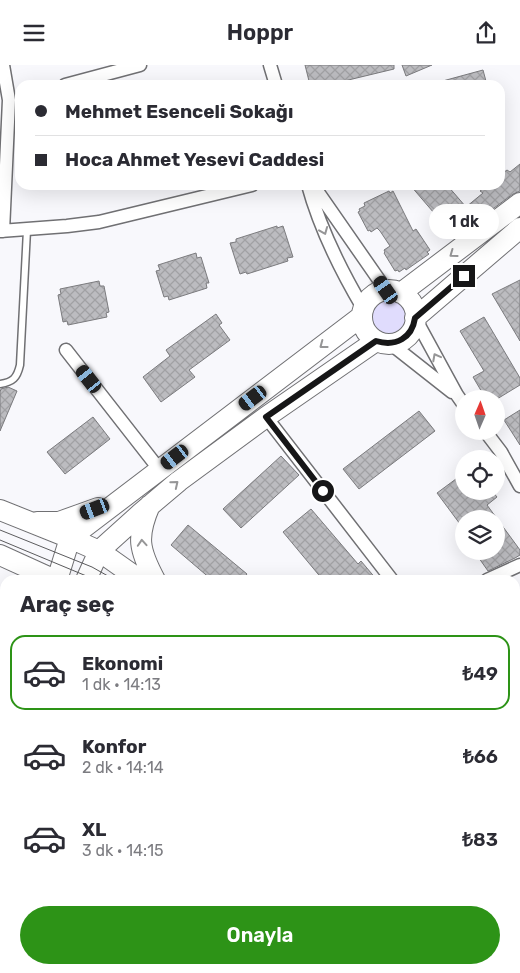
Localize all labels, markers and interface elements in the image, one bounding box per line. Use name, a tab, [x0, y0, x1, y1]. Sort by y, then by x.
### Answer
icon: menu	[20, 19, 48, 47]
text: Hoppr	[227, 19, 293, 46]
icon: share	[472, 19, 500, 47]
text: Mehmet Esenceli Sokağı	[65, 100, 293, 123]
text: Hoca Ahmet Yesevi Caddesi	[65, 148, 324, 171]
callout: 1 dk	[429, 203, 499, 239]
text: 1 dk	[449, 212, 479, 231]
one-way arrow	[317, 226, 328, 235]
one-way arrow	[449, 248, 459, 257]
route end	[453, 265, 475, 287]
car	[371, 273, 400, 307]
one-way arrow	[320, 340, 329, 348]
one-way arrow	[432, 353, 442, 362]
car	[73, 363, 104, 395]
car	[236, 383, 269, 413]
north arrow	[455, 390, 505, 440]
map controls	[455, 390, 505, 560]
car	[158, 442, 191, 472]
button: locate	[455, 450, 505, 500]
route start	[312, 480, 334, 502]
one-way arrow	[169, 482, 178, 490]
car	[78, 497, 111, 521]
button: layers	[455, 510, 505, 560]
one-way arrow	[137, 539, 148, 547]
text: Araç seç	[20, 591, 114, 618]
icon: car	[22, 650, 67, 695]
text: Ekonomi	[82, 652, 163, 675]
text: ₺49	[463, 662, 498, 685]
text: 1 dk · 14:13	[82, 675, 161, 694]
icon: car	[22, 733, 67, 778]
text: Konfor	[82, 735, 146, 758]
text: ₺66	[463, 745, 498, 768]
text: 2 dk · 14:14	[82, 758, 164, 777]
icon: car	[22, 816, 67, 861]
text: XL	[82, 818, 106, 841]
text: ₺83	[462, 828, 498, 851]
text: 3 dk · 14:15	[82, 841, 164, 860]
button: Onayla	[20, 906, 500, 964]

